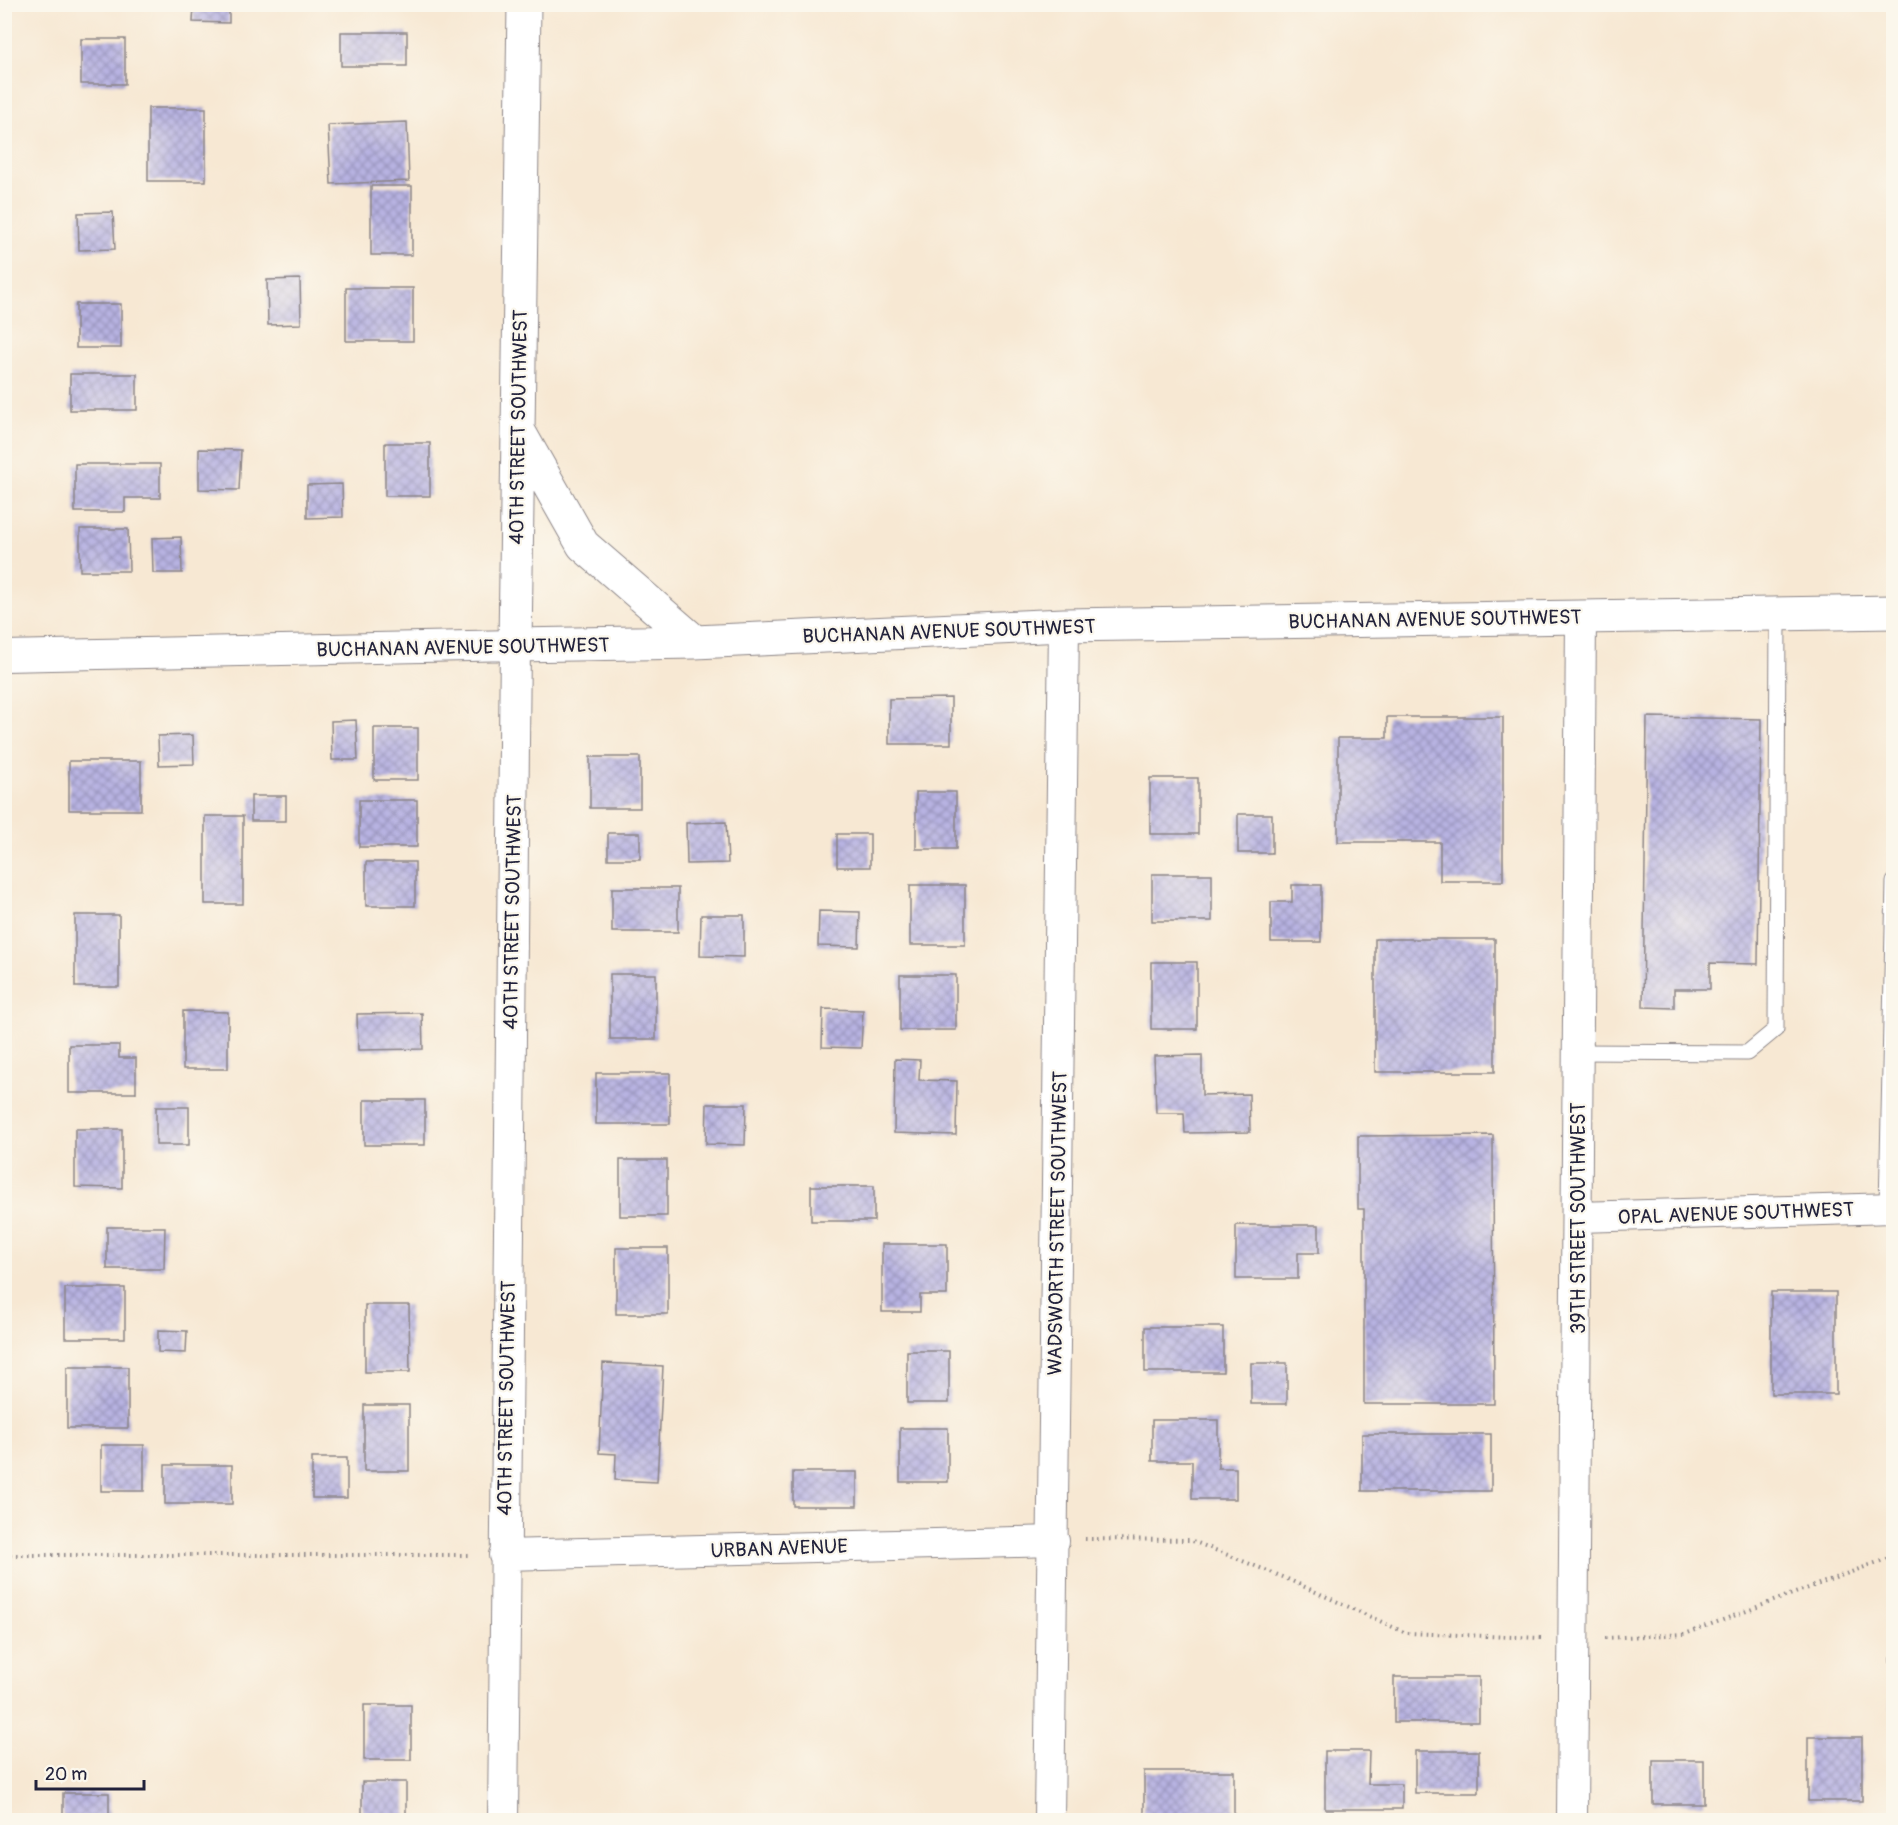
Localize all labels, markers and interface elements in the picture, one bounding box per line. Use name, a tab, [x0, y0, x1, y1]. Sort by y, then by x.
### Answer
street label: 40TH STREET SOUTHWEST	[504, 309, 533, 545]
street label: BUCHANAN AVENUE SOUTHWEST	[1288, 604, 1582, 635]
street label: BUCHANAN AVENUE SOUTHWEST	[802, 614, 1096, 649]
street label: BUCHANAN AVENUE SOUTHWEST	[316, 632, 610, 663]
street label: 40TH STREET SOUTHWEST	[498, 794, 527, 1030]
street label: WADSWORTH STREET SOUTHWEST	[1042, 1070, 1073, 1376]
street label: 39TH STREET SOUTHWEST	[1566, 1102, 1591, 1334]
street label: OPAL AVENUE SOUTHWEST	[1617, 1197, 1855, 1230]
street label: 40TH STREET SOUTHWEST	[492, 1280, 521, 1516]
street label: URBAN AVENUE	[710, 1534, 848, 1563]
scale bar	[36, 1753, 144, 1791]
text: 20 m	[45, 1763, 87, 1786]

